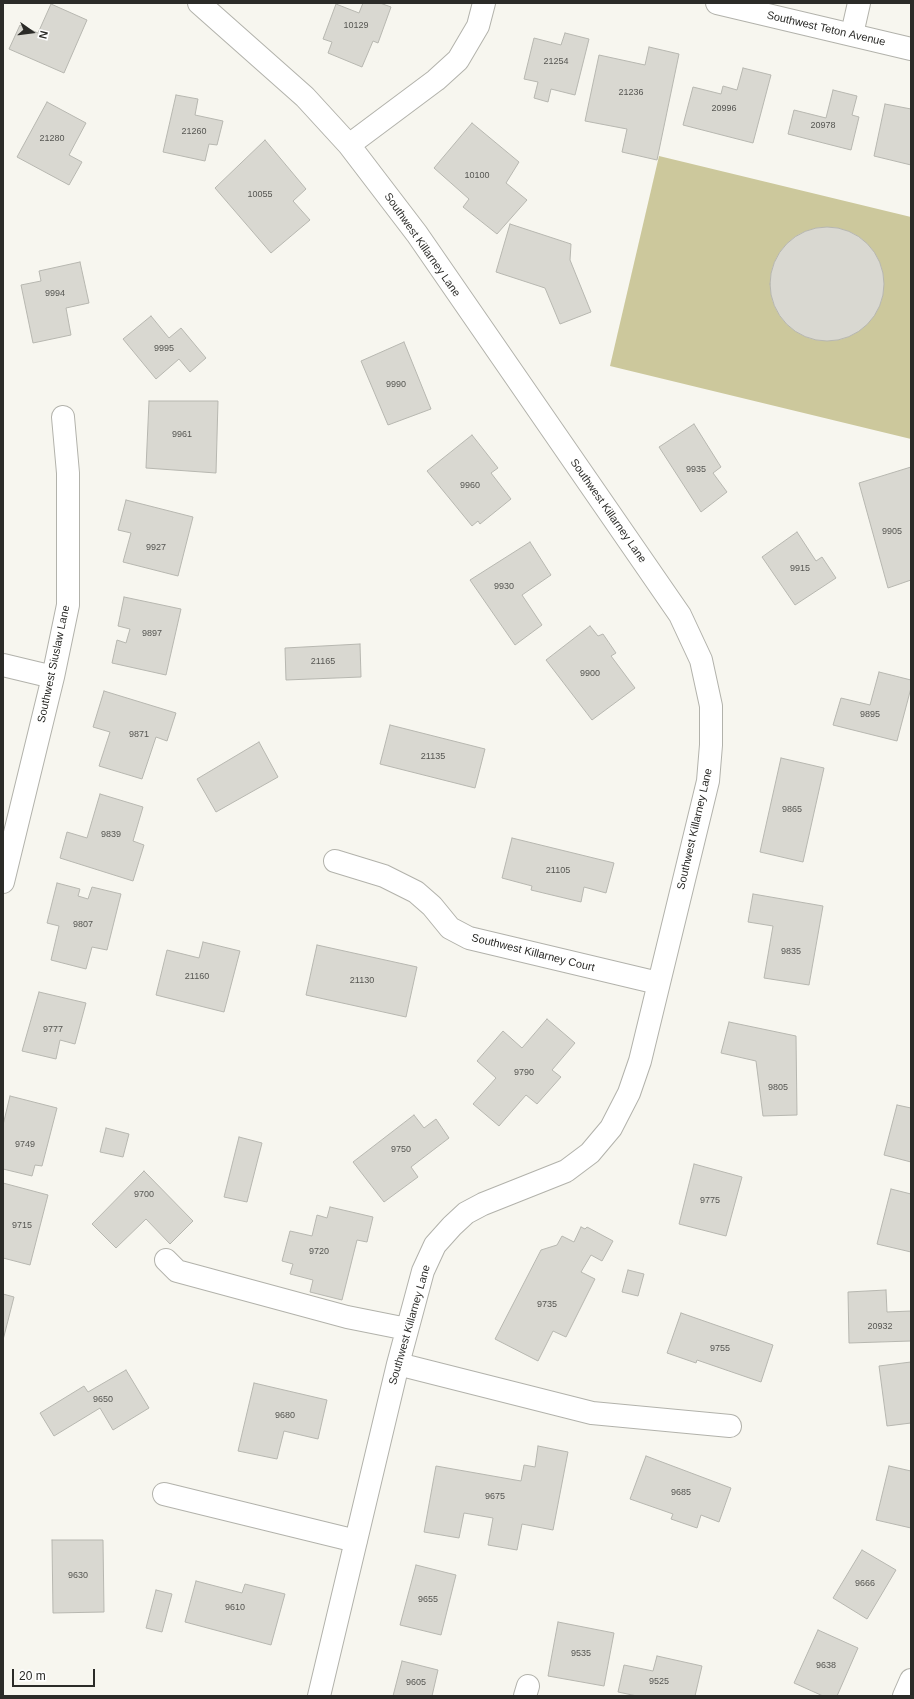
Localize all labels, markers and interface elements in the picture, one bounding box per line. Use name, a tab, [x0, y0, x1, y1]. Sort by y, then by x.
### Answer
street label: Southwest Teton Avenue	[765, 9, 887, 49]
north arrow	[12, 12, 52, 52]
house number: 10129	[343, 21, 369, 31]
text: N	[37, 30, 50, 40]
house number: 21254	[543, 57, 569, 67]
house number: 21236	[618, 88, 644, 98]
house number: 20996	[711, 104, 737, 114]
house number: 20978	[810, 121, 836, 131]
house number: 21260	[181, 127, 207, 137]
house number: 21280	[39, 134, 65, 144]
house number: 10100	[464, 171, 490, 181]
house number: 10055	[247, 190, 273, 200]
street label: Southwest Killarney Lane	[381, 190, 463, 300]
house number: 9994	[45, 289, 65, 299]
house number: 9995	[154, 344, 174, 354]
house number: 9990	[386, 380, 406, 390]
house number: 9961	[172, 430, 192, 440]
street label: Southwest Killarney Lane	[567, 456, 649, 566]
house number: 9935	[686, 465, 706, 475]
house number: 9960	[460, 481, 480, 491]
house number: 9905	[882, 527, 902, 537]
house number: 9927	[146, 543, 166, 553]
house number: 9915	[790, 564, 810, 574]
house number: 9930	[494, 582, 514, 592]
street label: Southwest Siuslaw Lane	[35, 604, 73, 724]
house number: 9897	[142, 629, 162, 639]
house number: 21165	[311, 657, 335, 667]
house number: 9900	[580, 669, 600, 679]
house number: 9895	[860, 710, 880, 720]
house number: 9871	[129, 730, 149, 740]
house number: 21135	[421, 752, 445, 762]
street label: Southwest Killarney Lane	[675, 767, 715, 891]
house number: 9865	[782, 805, 802, 815]
house number: 9839	[101, 830, 121, 840]
house number: 21105	[546, 866, 570, 876]
house number: 9807	[73, 920, 93, 930]
street label: Southwest Killarney Court	[470, 931, 596, 975]
house number: 9835	[781, 947, 801, 957]
house number: 21160	[185, 972, 209, 982]
house number: 21130	[350, 976, 374, 986]
house number: 9777	[43, 1025, 63, 1035]
house number: 9790	[514, 1068, 534, 1078]
house number: 9805	[768, 1083, 788, 1093]
house number: 9749	[15, 1140, 35, 1150]
house number: 9750	[391, 1145, 411, 1155]
house number: 9700	[134, 1190, 154, 1200]
house number: 9775	[700, 1196, 720, 1206]
house number: 9715	[12, 1221, 32, 1231]
house number: 9720	[309, 1247, 329, 1257]
street label: Southwest Killarney Lane	[387, 1264, 433, 1386]
house number: 9735	[537, 1300, 557, 1310]
house number: 20932	[867, 1322, 893, 1332]
house number: 9755	[710, 1344, 730, 1354]
house number: 9650	[93, 1395, 113, 1405]
house number: 9680	[275, 1411, 295, 1421]
house number: 9685	[671, 1488, 691, 1498]
house number: 9675	[485, 1492, 505, 1502]
house number: 9630	[68, 1571, 88, 1581]
house number: 9666	[855, 1579, 875, 1589]
house number: 9655	[418, 1595, 438, 1605]
house number: 9610	[225, 1603, 245, 1613]
house number: 9535	[571, 1649, 591, 1659]
scale bar	[14, 1661, 97, 1687]
house number: 9638	[816, 1661, 836, 1671]
text: 20 m	[19, 1669, 46, 1683]
house number: 9525	[649, 1677, 669, 1687]
house number: 9605	[406, 1678, 426, 1688]

